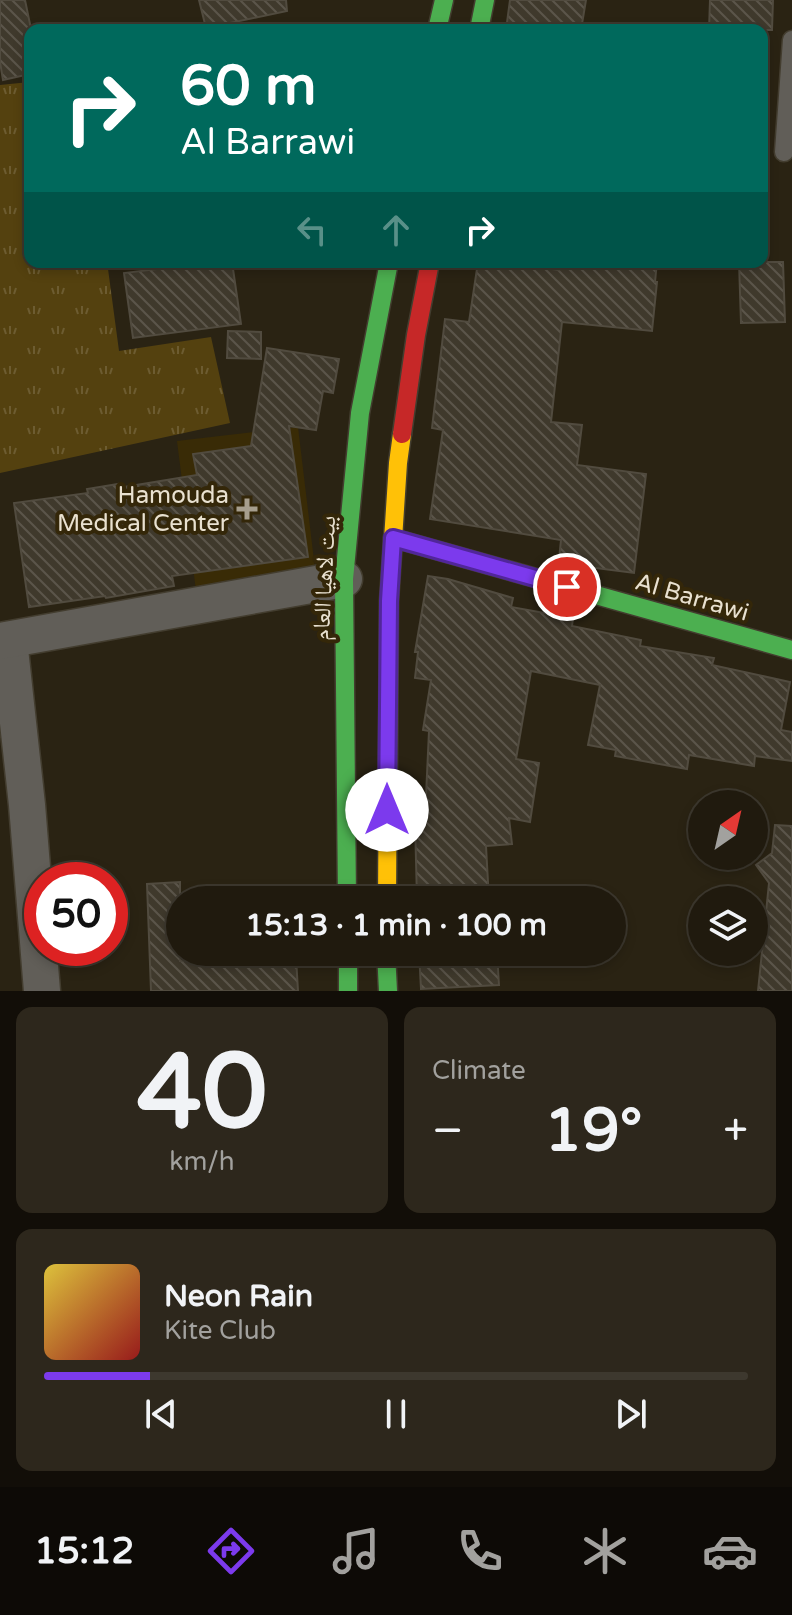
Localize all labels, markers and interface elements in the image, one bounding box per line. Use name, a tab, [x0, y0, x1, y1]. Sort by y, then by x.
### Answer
text: 60 m	[180, 53, 316, 120]
icon: right	[48, 56, 152, 160]
text: Al Barrawi	[180, 121, 355, 164]
icon: left	[290, 208, 334, 252]
icon: ahead	[374, 208, 418, 252]
icon: right	[458, 208, 502, 252]
place label: Hamouda Medical Center	[57, 481, 230, 538]
marker: Hamouda Medical Center	[236, 498, 258, 520]
street label: بيت لاهيا العام	[307, 515, 343, 641]
pin	[533, 553, 601, 621]
icon: arrive	[545, 565, 589, 609]
street label: Al Barrawi	[632, 567, 752, 628]
position arrow	[345, 768, 429, 852]
north arrow	[688, 790, 768, 870]
map controls	[688, 790, 768, 966]
speed limit sign: 50	[24, 862, 128, 966]
button: layers	[688, 886, 768, 966]
text: 15:13 · 1 min · 100 m	[245, 907, 547, 944]
text: 40	[137, 1031, 267, 1156]
text: Climate	[432, 1055, 526, 1086]
text: 19°	[544, 1095, 642, 1167]
text: −	[432, 1105, 463, 1158]
text: +	[723, 1105, 748, 1158]
text: km/h	[169, 1146, 235, 1177]
text: Neon Rain	[164, 1278, 313, 1315]
text: Kite Club	[164, 1315, 276, 1346]
icon: previous	[139, 1392, 183, 1436]
icon: pause	[374, 1392, 418, 1436]
icon: next	[609, 1392, 653, 1436]
icon: directions	[203, 1523, 259, 1579]
icon: music	[328, 1523, 384, 1579]
icon: phone	[452, 1523, 508, 1579]
icon: climate	[577, 1523, 633, 1579]
icon: car	[702, 1523, 758, 1579]
text: 15:12	[34, 1530, 134, 1573]

